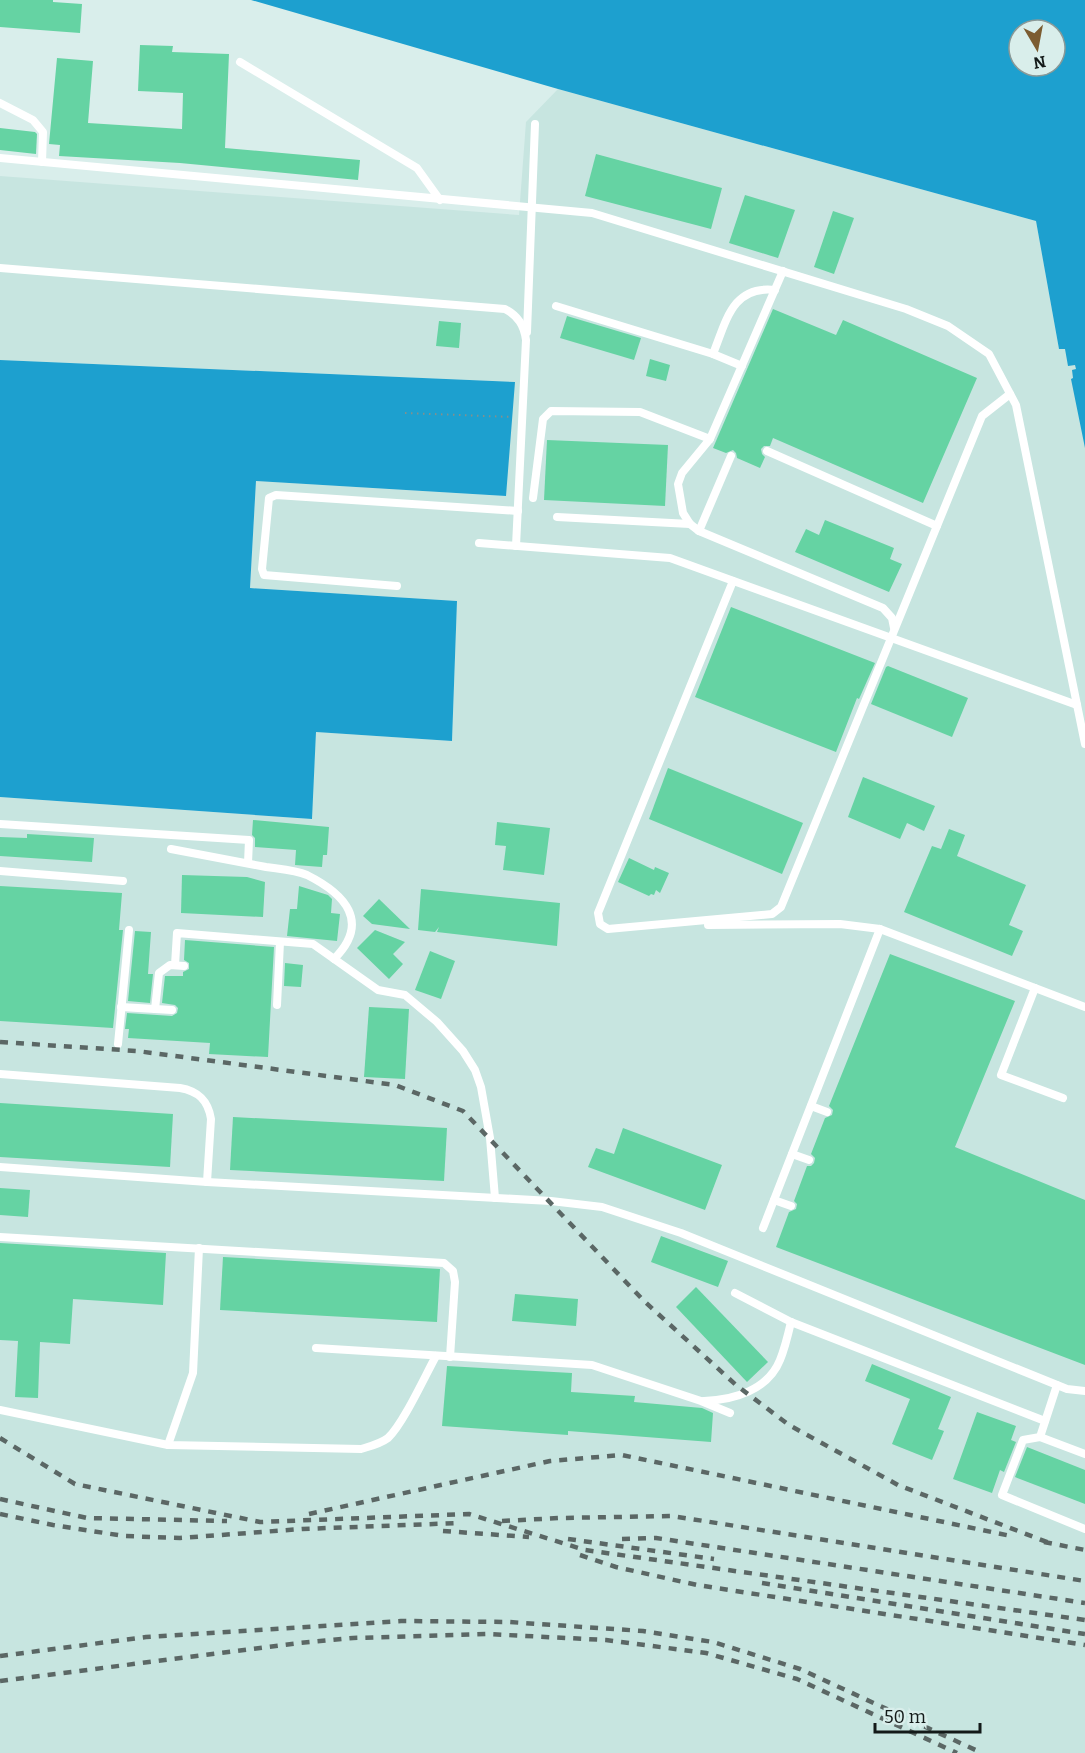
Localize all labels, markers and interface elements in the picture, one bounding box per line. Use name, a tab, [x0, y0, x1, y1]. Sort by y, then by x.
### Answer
north arrow	[1007, 18, 1067, 78]
text: N	[1032, 52, 1047, 73]
scale bar	[875, 1696, 980, 1734]
text: 50 m	[884, 1706, 926, 1728]

